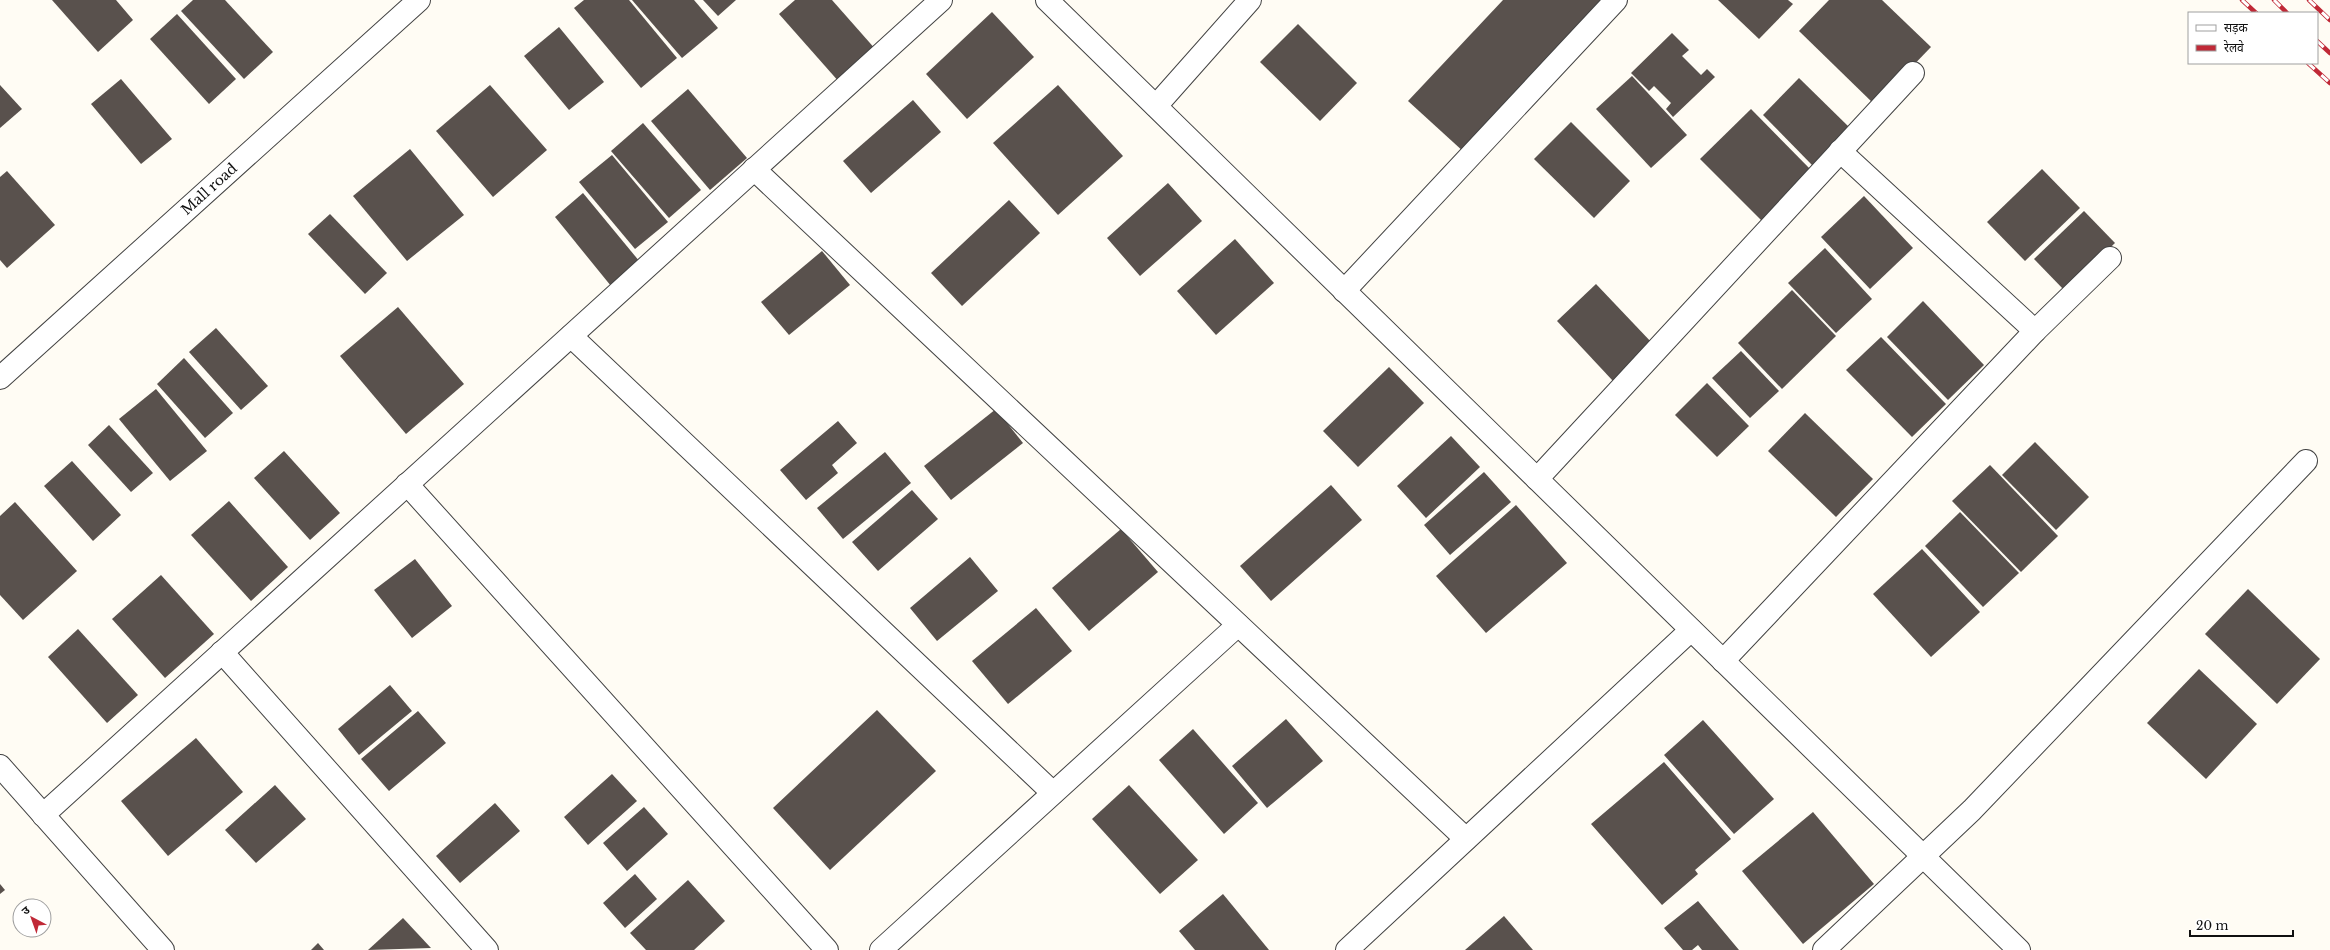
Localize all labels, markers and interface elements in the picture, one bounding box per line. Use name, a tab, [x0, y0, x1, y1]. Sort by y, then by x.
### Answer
legend	[2188, 12, 2318, 64]
text: सड़क	[2224, 20, 2249, 35]
text: रेलवे	[2224, 40, 2244, 55]
street label: Mall road	[177, 159, 241, 219]
north arrow	[12, 898, 52, 938]
text: उ	[18, 903, 33, 918]
scale bar	[2190, 912, 2293, 938]
text: 20 m	[2196, 918, 2228, 933]

